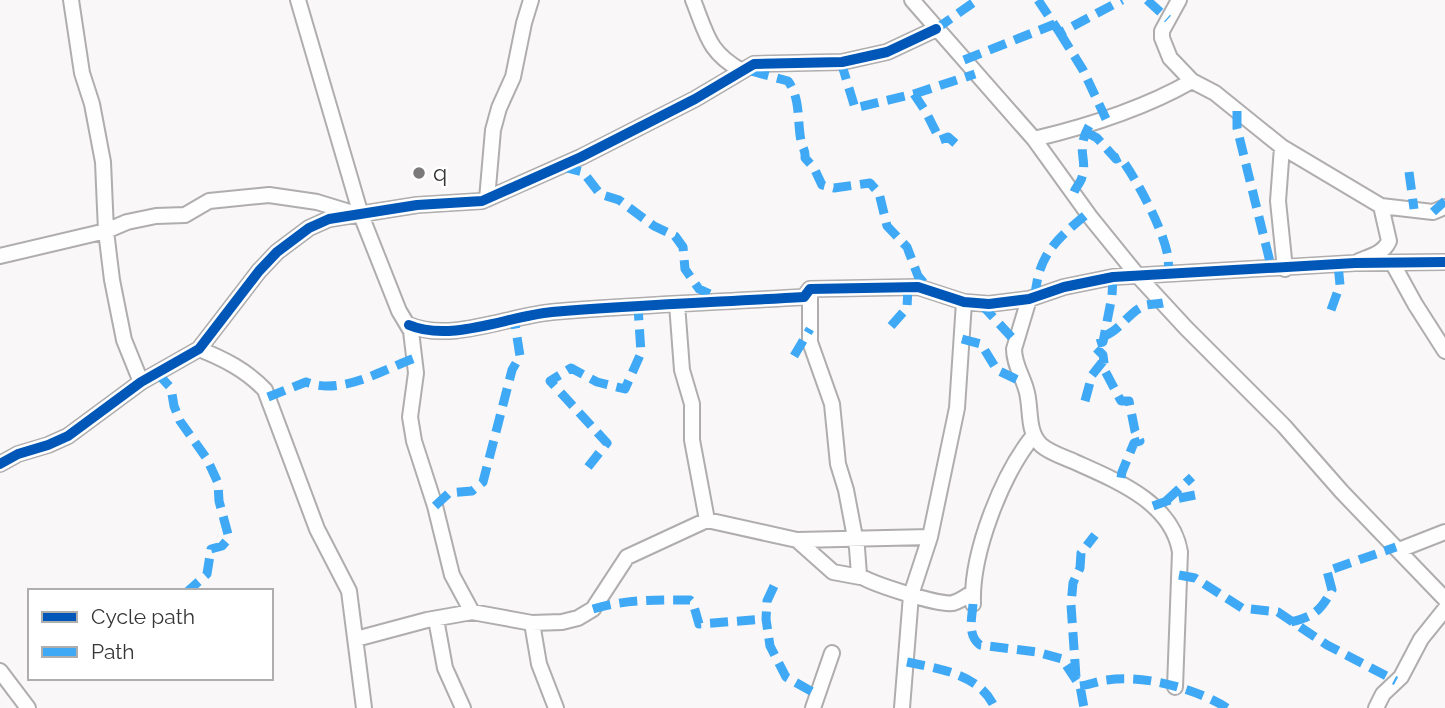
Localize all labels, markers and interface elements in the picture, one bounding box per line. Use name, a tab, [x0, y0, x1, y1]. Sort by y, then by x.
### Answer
place label: q	[433, 159, 447, 186]
marker: q	[411, 165, 427, 181]
legend	[28, 589, 273, 680]
text: Cycle path	[91, 604, 195, 629]
text: Path	[91, 639, 135, 664]

